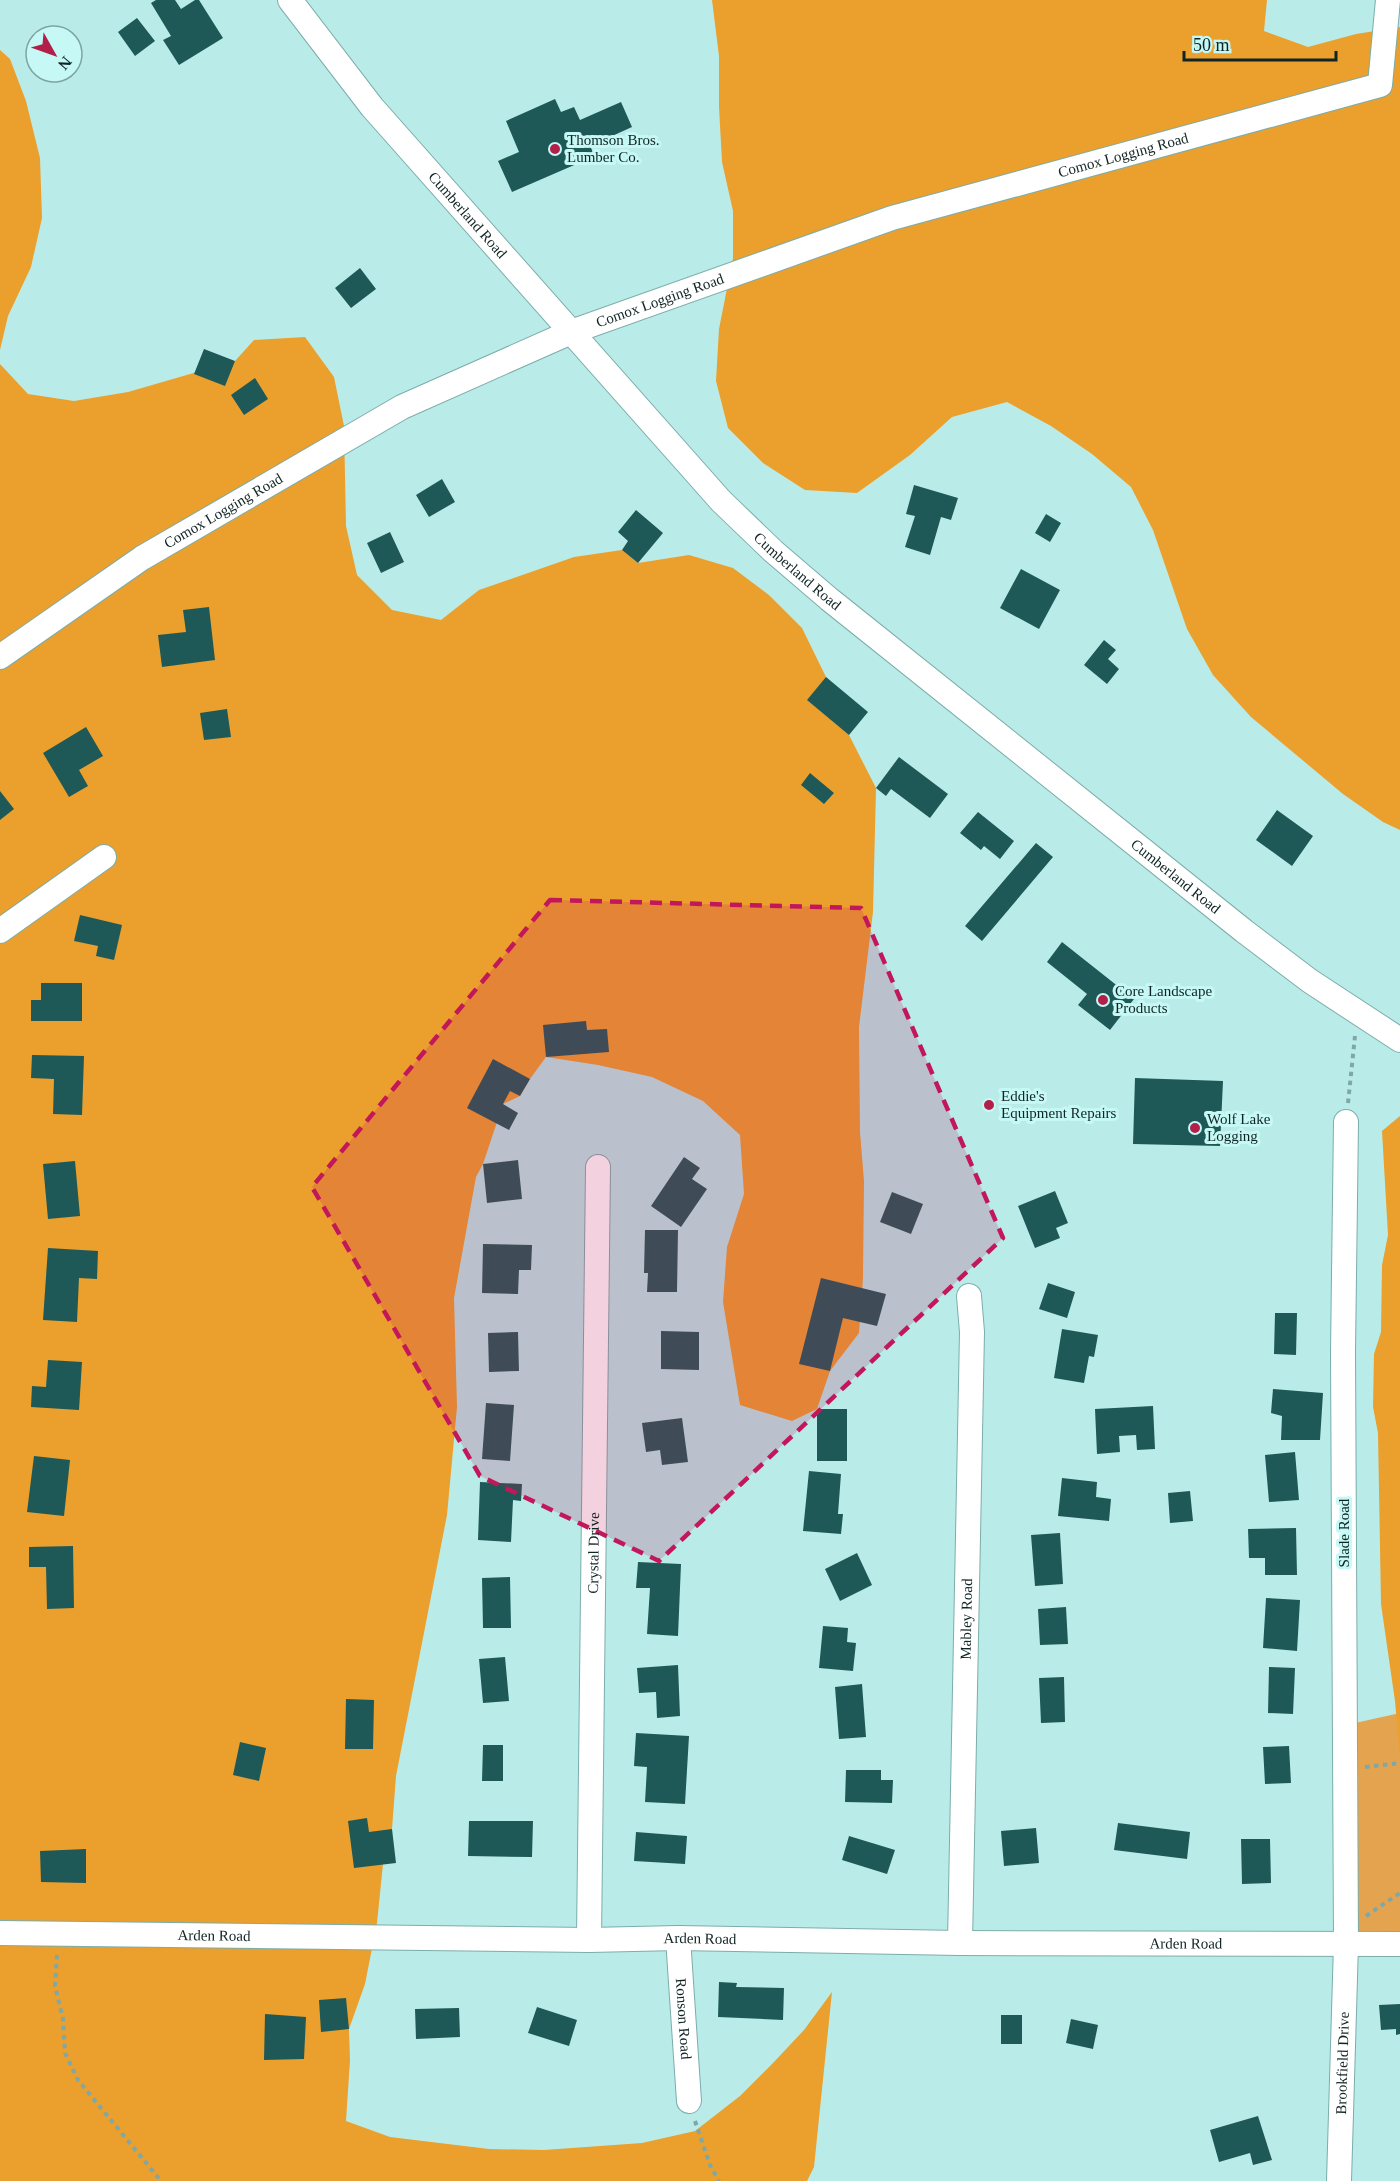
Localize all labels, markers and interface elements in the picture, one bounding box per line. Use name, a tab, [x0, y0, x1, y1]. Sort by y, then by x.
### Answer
north arrow	[24, 24, 84, 84]
scale bar	[1184, 24, 1336, 62]
text: 50 m	[1193, 35, 1230, 55]
text: N	[55, 53, 75, 74]
street label: Comox Logging Road	[1056, 129, 1191, 180]
place label: Thomson Bros. Lumber Co.	[567, 132, 660, 165]
marker: Thomson Bros. Lumber Co.	[548, 142, 562, 156]
street label: Cumberland Road	[425, 169, 510, 262]
street label: Comox Logging Road	[594, 270, 726, 330]
street label: Comox Logging Road	[161, 470, 286, 551]
street label: Cumberland Road	[751, 529, 844, 614]
street label: Cumberland Road	[1128, 836, 1224, 917]
place label: Core Landscape Products	[1115, 983, 1212, 1016]
marker: Core Landscape Products	[1096, 993, 1110, 1007]
place label: Eddie's Equipment Repairs	[1001, 1088, 1117, 1121]
marker: Eddie's Equipment Repairs	[982, 1098, 996, 1112]
place label: Wolf Lake Logging	[1207, 1111, 1271, 1144]
marker: Wolf Lake Logging	[1188, 1121, 1202, 1135]
street label: Slade Road	[1336, 1498, 1352, 1567]
street label: Crystal Drive	[585, 1512, 602, 1594]
street label: Mabley Road	[958, 1578, 975, 1660]
street label: Arden Road	[177, 1927, 251, 1944]
street label: Arden Road	[663, 1930, 737, 1947]
street label: Arden Road	[1149, 1935, 1223, 1952]
street label: Ronson Road	[673, 1978, 694, 2060]
street label: Brookfield Drive	[1333, 2011, 1352, 2115]

